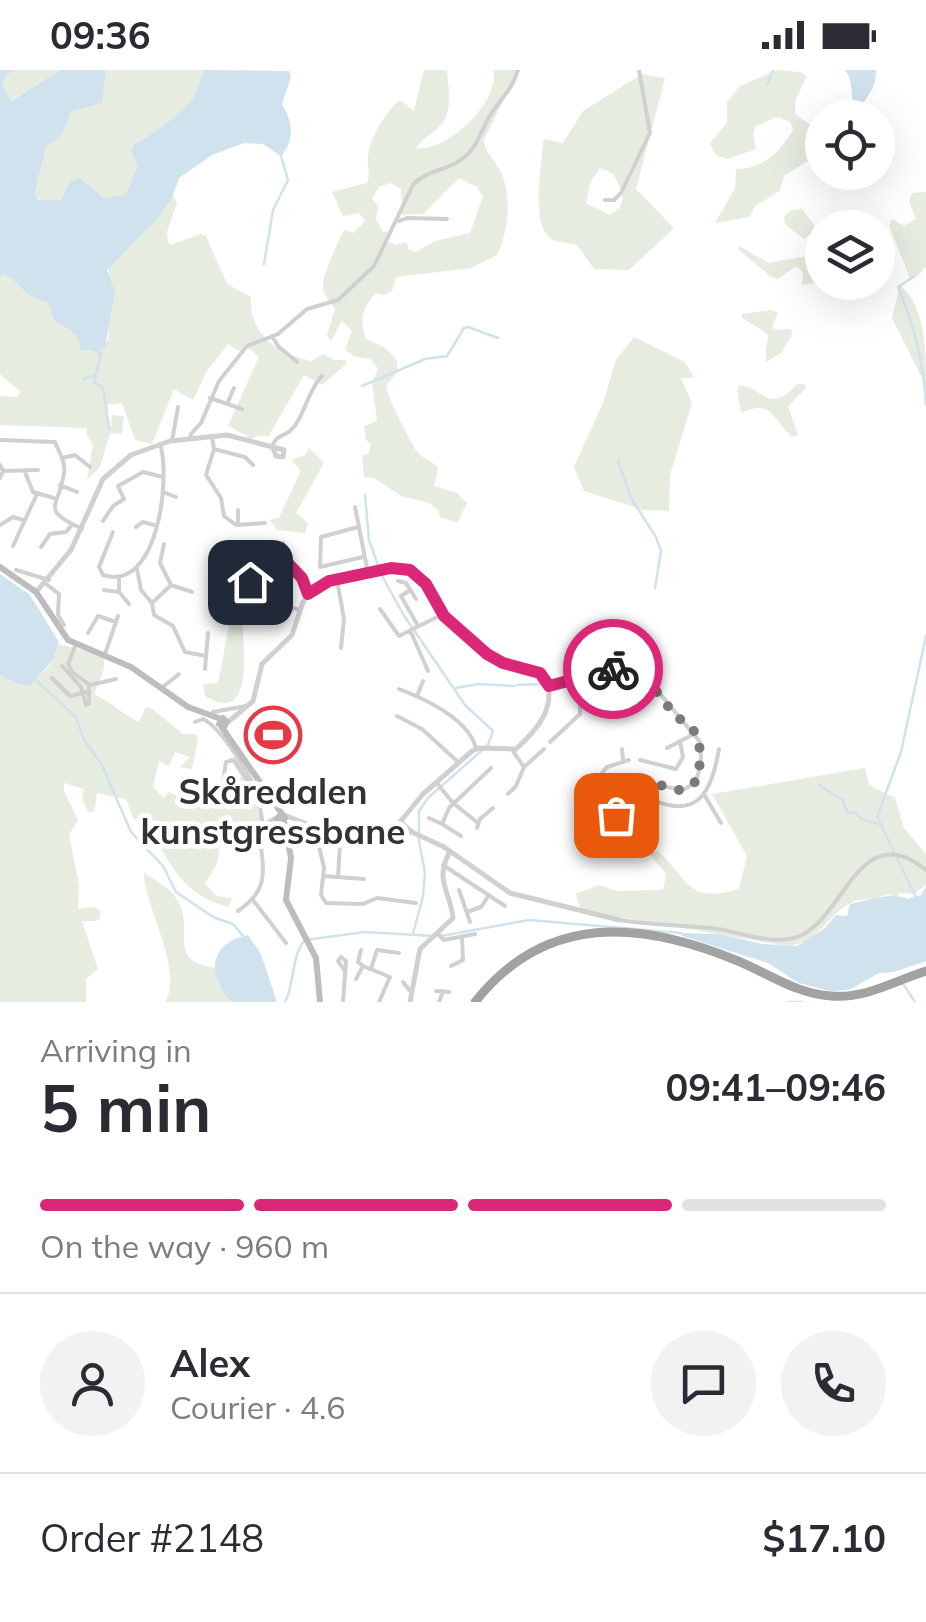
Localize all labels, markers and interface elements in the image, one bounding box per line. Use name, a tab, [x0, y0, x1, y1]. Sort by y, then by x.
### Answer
text: 09:36	[50, 11, 151, 59]
map controls	[805, 100, 895, 300]
button: locate	[805, 100, 895, 190]
button: layers	[805, 210, 895, 300]
pin	[208, 540, 293, 625]
icon: home	[223, 555, 278, 610]
courier	[563, 619, 663, 719]
icon: bike	[586, 642, 641, 697]
sports icon: Skåredalen kunstgressbane	[243, 705, 303, 765]
place label: Skåredalen kunstgressbane	[141, 769, 405, 853]
pin	[574, 773, 659, 858]
icon: bag	[589, 788, 644, 843]
text: Arriving in	[40, 1030, 192, 1070]
text: 09:41–09:46	[666, 1063, 886, 1111]
text: 5 min	[40, 1067, 211, 1148]
text: On the way · 960 m	[40, 1226, 329, 1266]
button: person	[40, 1331, 145, 1436]
button: chat	[651, 1331, 756, 1436]
button: phone	[781, 1331, 886, 1436]
text: Alex	[170, 1339, 250, 1387]
text: Courier · 4.6	[170, 1387, 346, 1427]
text: Order #2148	[40, 1514, 264, 1562]
text: $17.10	[763, 1514, 886, 1562]

